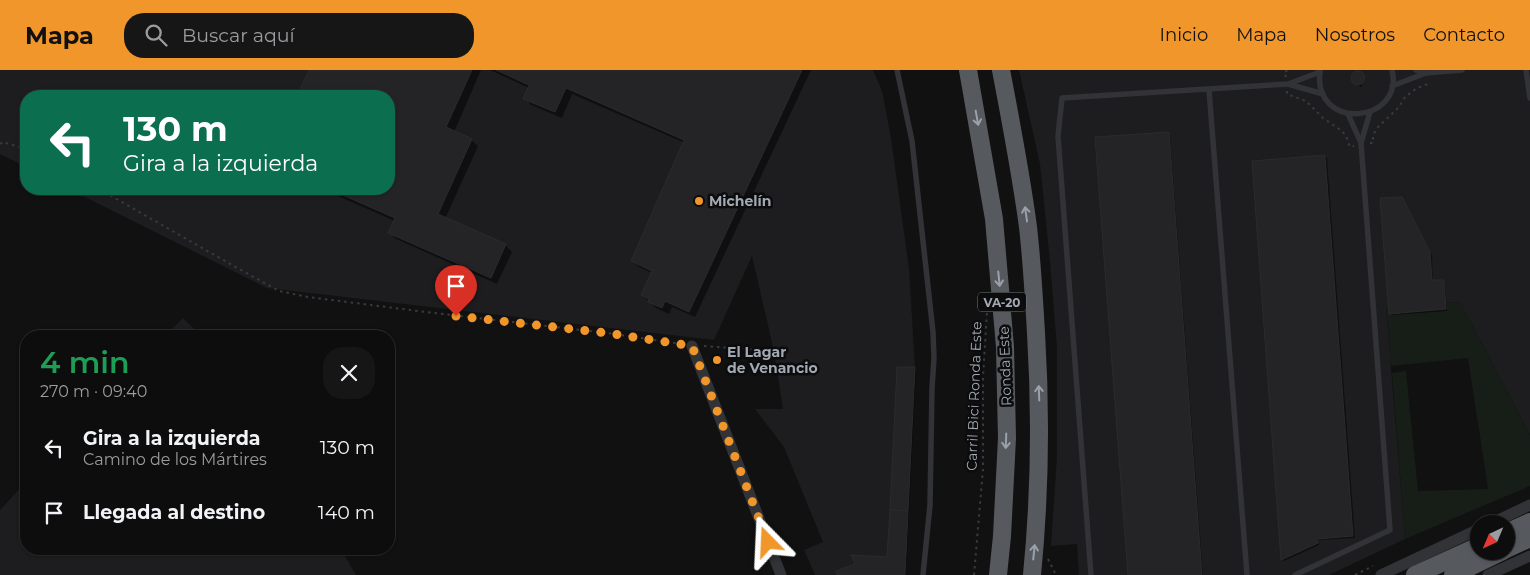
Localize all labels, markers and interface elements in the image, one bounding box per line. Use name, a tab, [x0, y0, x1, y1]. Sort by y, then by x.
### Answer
search box	[124, 13, 474, 58]
text: Mapa	[25, 21, 94, 50]
icon: search	[142, 21, 170, 49]
text: Buscar aquí	[182, 24, 295, 47]
text: Inicio	[1160, 24, 1208, 46]
text: Mapa	[1236, 24, 1287, 46]
text: Nosotros	[1315, 24, 1395, 46]
text: Contacto	[1423, 24, 1505, 46]
text: 130 m	[123, 107, 228, 150]
icon: left	[40, 110, 105, 175]
one-way arrow	[973, 110, 982, 126]
text: Gira a la izquierda	[123, 150, 318, 177]
place label: Michelín	[709, 192, 771, 210]
marker: Michelín	[693, 195, 705, 207]
one-way arrow	[1021, 206, 1031, 222]
pin	[435, 265, 477, 316]
one-way arrow	[994, 270, 1004, 286]
icon: arrive	[442, 272, 470, 300]
road number: VA-20	[978, 292, 1026, 312]
street label: Carril Bici Ronda Este	[962, 321, 986, 471]
street label: Ronda Este	[995, 326, 1015, 406]
place label: El Lagar de Venancio	[727, 343, 818, 377]
text: 4 min	[40, 344, 129, 381]
button: close	[323, 347, 375, 399]
marker: El Lagar de Venancio	[711, 354, 723, 366]
text: 270 m · 09:40	[40, 382, 147, 401]
one-way arrow	[1034, 386, 1044, 402]
text: Gira a la izquierda	[83, 427, 261, 450]
one-way arrow	[1001, 432, 1011, 449]
icon: left	[40, 434, 68, 462]
text: 130 m	[320, 436, 375, 459]
text: Camino de los Mártires	[83, 450, 267, 469]
icon: arrive	[40, 499, 68, 527]
text: Llegada al destino	[83, 501, 265, 524]
text: 140 m	[318, 501, 375, 524]
position arrow	[741, 515, 793, 567]
north arrow	[1470, 515, 1515, 560]
map controls	[1470, 515, 1515, 560]
one-way arrow	[1029, 545, 1039, 561]

